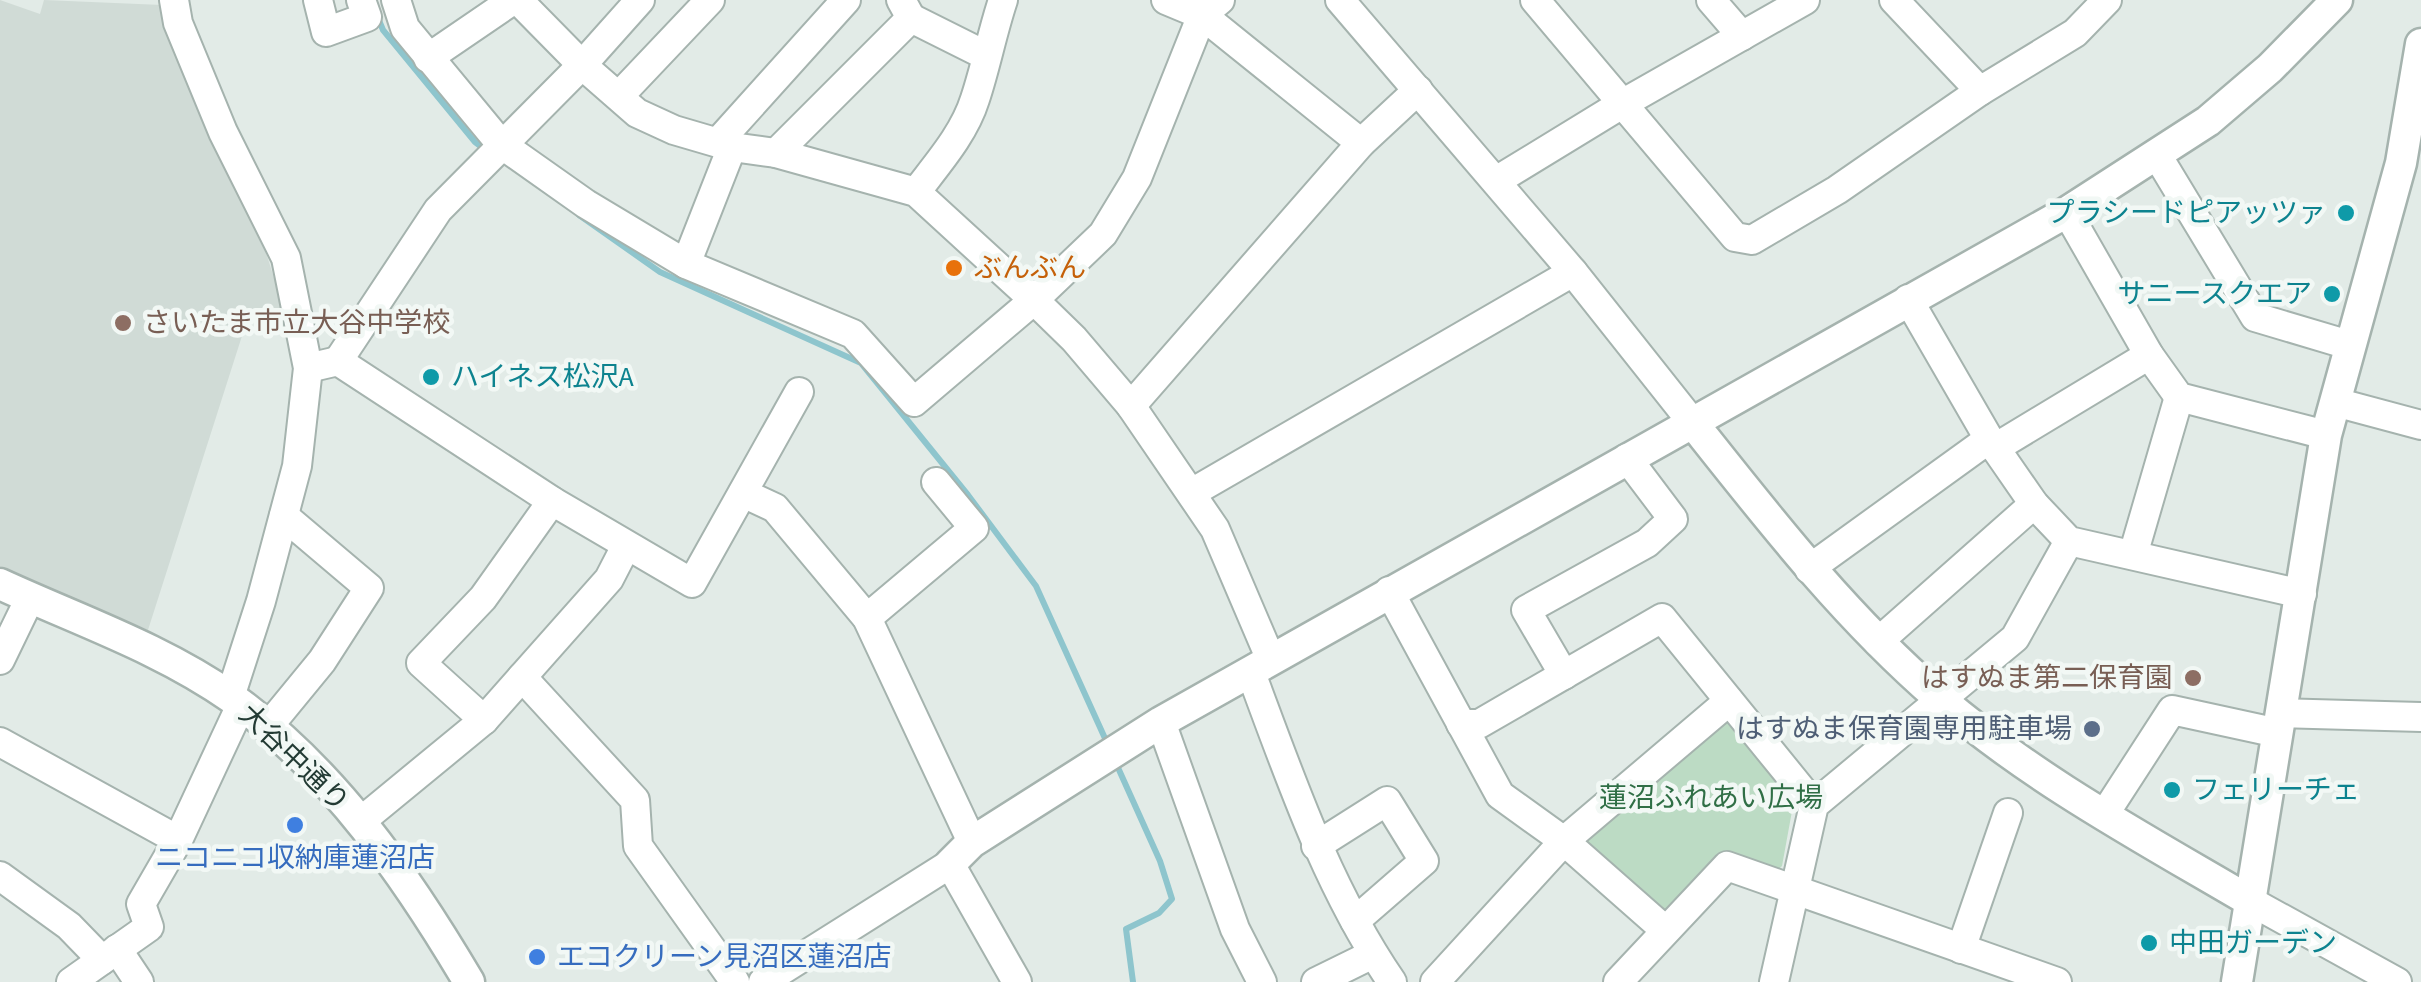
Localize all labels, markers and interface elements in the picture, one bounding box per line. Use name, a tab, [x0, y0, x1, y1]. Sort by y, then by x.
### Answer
place label: プラシードピアッツァ	[2047, 193, 2326, 233]
marker: プラシードピアッツァ	[2335, 202, 2357, 224]
place label: ぶんぶん	[974, 248, 1086, 288]
marker: ぶんぶん	[943, 257, 965, 279]
place label: サニースクエア	[2117, 274, 2312, 314]
marker: サニースクエア	[2321, 283, 2343, 305]
place label: さいたま市立大谷中学校	[143, 303, 450, 343]
marker: さいたま市立大谷中学校	[112, 312, 134, 334]
place label: ハイネス松沢A	[451, 357, 634, 397]
marker: ハイネス松沢A	[420, 366, 442, 388]
place label: はすぬま第二保育園	[1921, 658, 2173, 698]
marker: はすぬま第二保育園	[2182, 667, 2204, 689]
street label: 大谷中通り	[230, 695, 358, 821]
place label: はすぬま保育園専用駐車場	[1736, 709, 2072, 749]
marker: はすぬま保育園専用駐車場	[2081, 718, 2103, 740]
place label: フェリーチェ	[2192, 770, 2360, 810]
park label: 蓮沼ふれあい広場	[1599, 778, 1823, 818]
marker: フェリーチェ	[2161, 779, 2183, 801]
marker: ニコニコ収納庫蓮沼店	[284, 814, 306, 836]
place label: ニコニコ収納庫蓮沼店	[155, 838, 435, 878]
place label: 中田ガーデン	[2169, 923, 2337, 963]
marker: 中田ガーデン	[2138, 932, 2160, 954]
place label: エコクリーン見沼区蓮沼店	[557, 937, 892, 977]
marker: エコクリーン見沼区蓮沼店	[526, 946, 548, 968]

